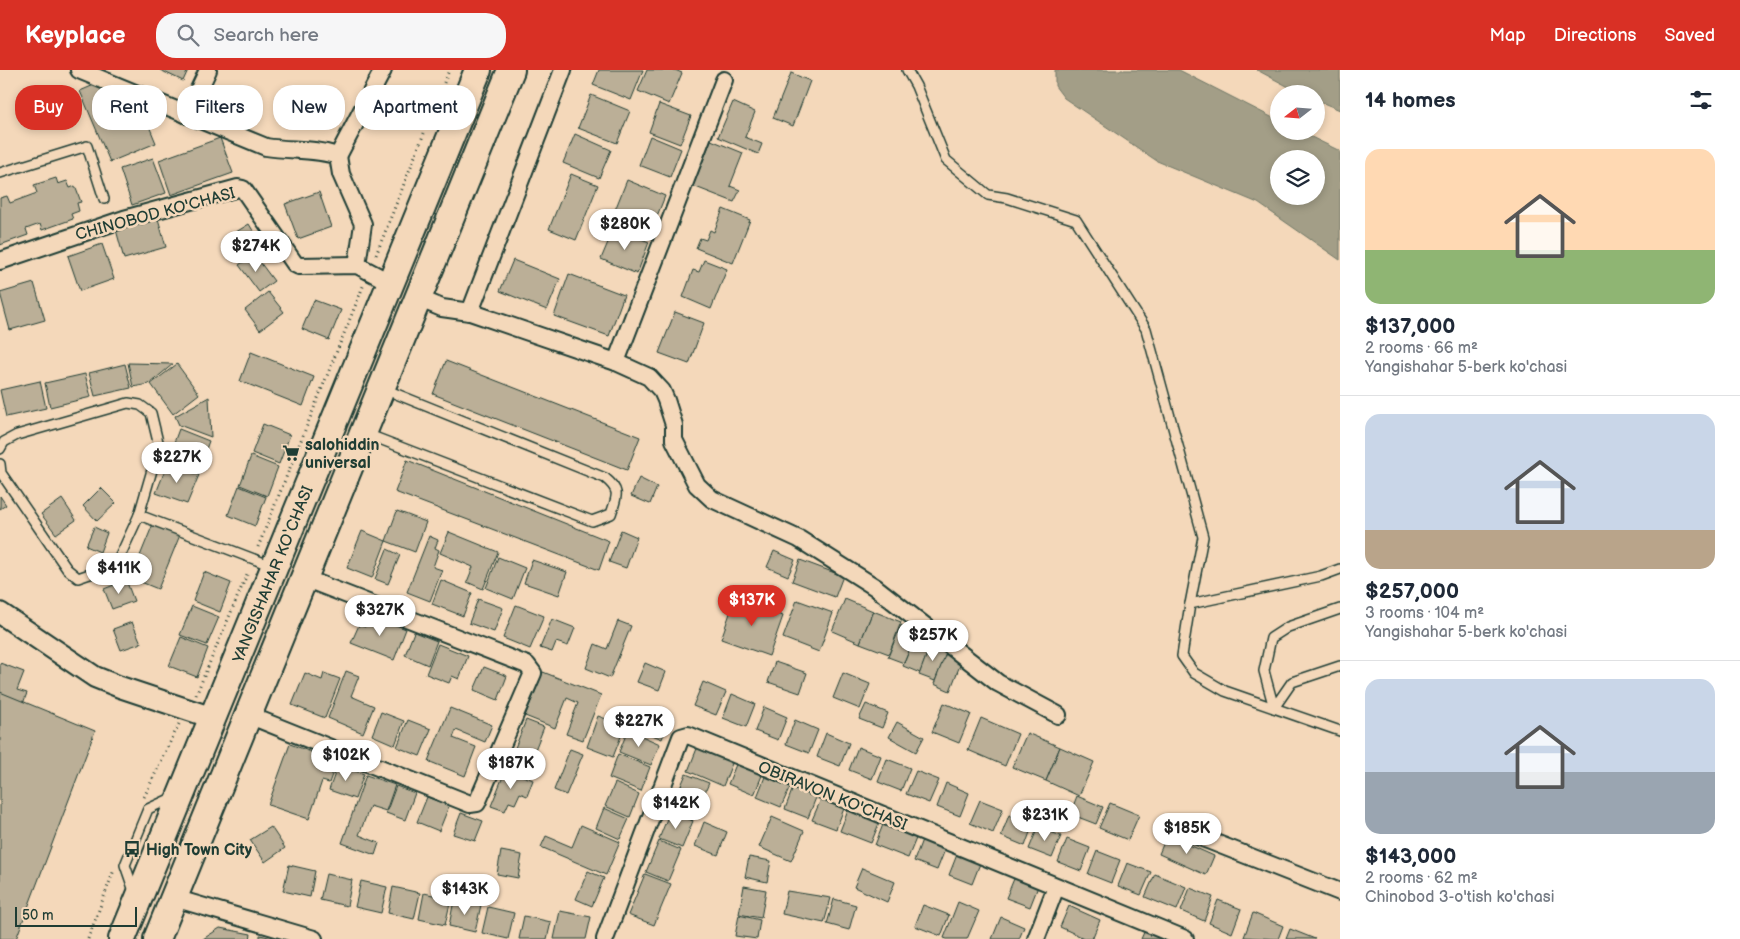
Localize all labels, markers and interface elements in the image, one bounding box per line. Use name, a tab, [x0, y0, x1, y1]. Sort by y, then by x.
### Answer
search box	[156, 13, 506, 58]
text: Keyplace	[25, 21, 126, 50]
icon: search	[174, 21, 202, 49]
text: Search here	[214, 24, 319, 47]
text: Map	[1490, 25, 1526, 46]
text: Directions	[1554, 25, 1636, 46]
text: Saved	[1664, 25, 1715, 46]
chip: Buy	[15, 85, 82, 130]
chip: Rent	[92, 85, 167, 130]
chip: Filters	[177, 85, 263, 130]
chip: New	[273, 85, 345, 130]
chip: Apartment	[355, 85, 476, 130]
north arrow	[1270, 85, 1325, 140]
map controls	[1270, 85, 1325, 205]
icon: filters	[1687, 86, 1715, 114]
text: 14 homes	[1365, 88, 1456, 113]
button: layers	[1270, 150, 1325, 205]
icon: home	[1495, 181, 1585, 271]
street label: CHINOBOD KO'CHASI	[73, 184, 237, 245]
pin: $280K	[590, 208, 660, 251]
text: $280K	[600, 215, 650, 234]
pin: $274K	[221, 230, 291, 273]
text: $274K	[232, 237, 280, 256]
text: $137,000	[1365, 314, 1455, 339]
text: 2 rooms · 66 m²	[1365, 339, 1478, 358]
text: Yangishahar 5-berk ko'chasi	[1365, 358, 1567, 377]
place label: salohiddin universal	[305, 436, 379, 473]
pin: $227K	[142, 442, 212, 484]
supermarket icon: salohiddin universal	[281, 443, 301, 463]
icon: home	[1495, 447, 1585, 537]
text: $227K	[152, 448, 202, 467]
street label: YANGISHAHAR KO‘CHASI	[229, 483, 318, 667]
pin: $411K	[84, 552, 154, 595]
text: $411K	[97, 559, 141, 578]
text: $257,000	[1365, 579, 1459, 604]
pin: $137K	[717, 584, 787, 627]
text: $137K	[729, 591, 775, 610]
pin: $327K	[345, 594, 415, 637]
text: $327K	[356, 601, 404, 620]
text: 3 rooms · 104 m²	[1365, 604, 1484, 623]
pin: $257K	[898, 620, 968, 662]
text: Yangishahar 5-berk ko'chasi	[1365, 623, 1567, 642]
text: $257K	[908, 626, 958, 645]
pin: $227K	[604, 706, 674, 748]
text: $227K	[614, 712, 664, 731]
icon: home	[1495, 712, 1585, 802]
pin: $102K	[311, 740, 381, 782]
text: $102K	[322, 746, 370, 765]
pin: $187K	[476, 748, 546, 790]
text: $187K	[488, 754, 534, 773]
street label: OBIRAVON KO'CHASI	[755, 758, 910, 835]
pin: $142K	[641, 788, 711, 830]
text: $142K	[652, 794, 700, 813]
pin: $231K	[1010, 800, 1080, 842]
text: $231K	[1022, 806, 1068, 825]
pin: $185K	[1152, 812, 1222, 855]
text: $185K	[1163, 819, 1211, 838]
bus stop icon: High Town City	[122, 839, 142, 859]
place label: High Town City	[146, 841, 253, 860]
text: $143,000	[1365, 844, 1456, 869]
text: 2 rooms · 62 m²	[1365, 869, 1478, 888]
pin: $143K	[430, 874, 500, 916]
text: $143K	[442, 880, 488, 899]
text: Chinobod 3-o'tish ko'chasi	[1365, 888, 1554, 907]
scale bar	[15, 904, 138, 927]
text: 50 m	[22, 907, 54, 924]

